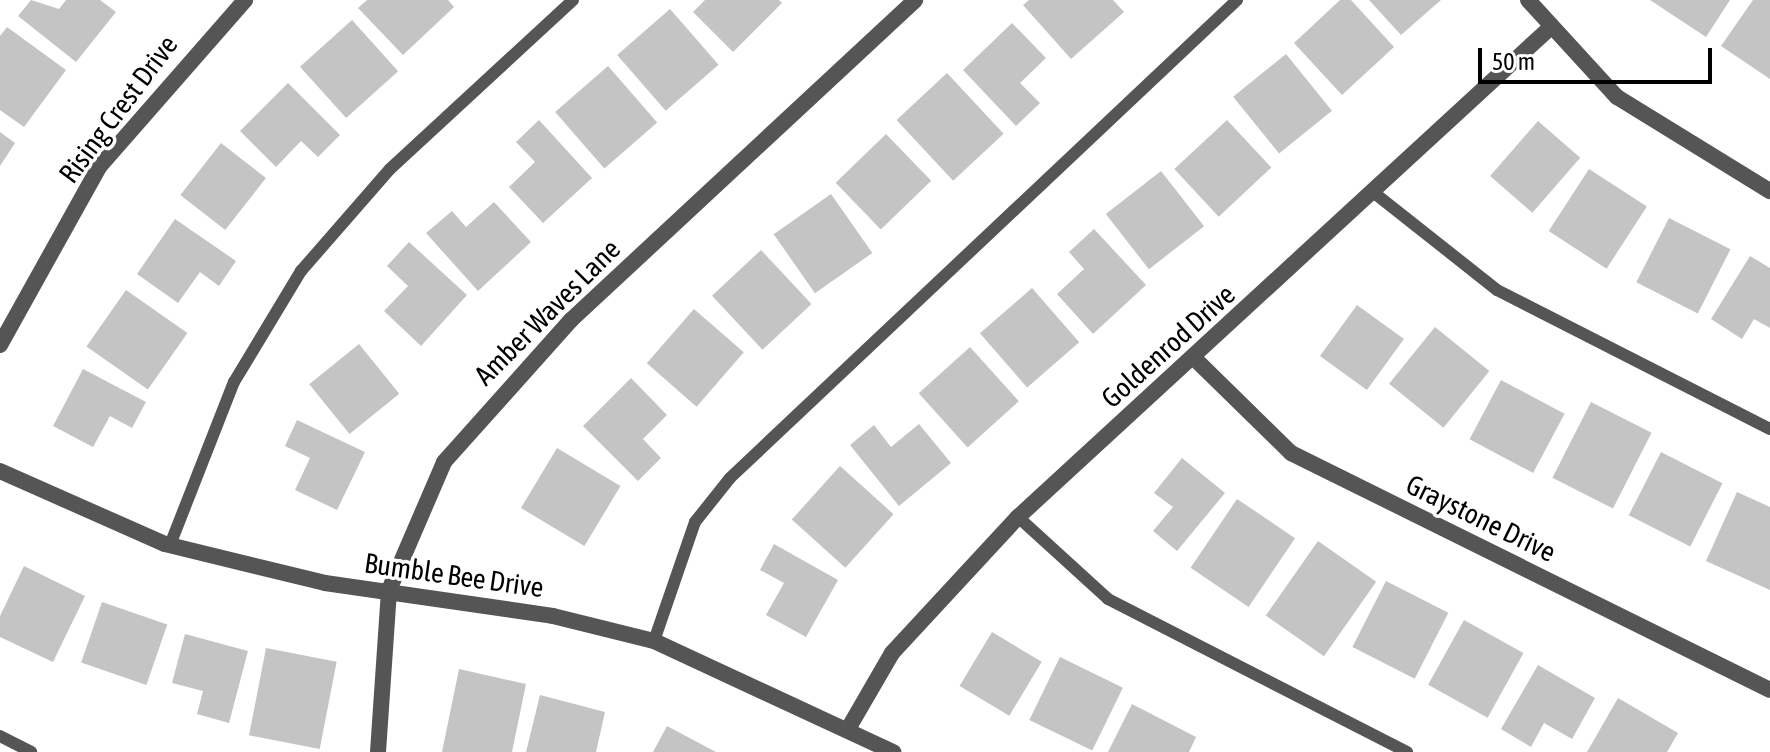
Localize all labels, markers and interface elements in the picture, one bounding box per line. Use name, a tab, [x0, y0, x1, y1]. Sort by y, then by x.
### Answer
street label: Rising Crest Drive	[52, 29, 184, 189]
scale bar	[1482, 32, 1716, 82]
text: 50 m	[1492, 48, 1535, 75]
street label: Amber Waves Lane	[467, 232, 627, 392]
street label: Goldenrod Drive	[1094, 277, 1242, 415]
street label: Graystone Drive	[1401, 467, 1561, 569]
street label: Bumble Bee Drive	[362, 546, 546, 604]

